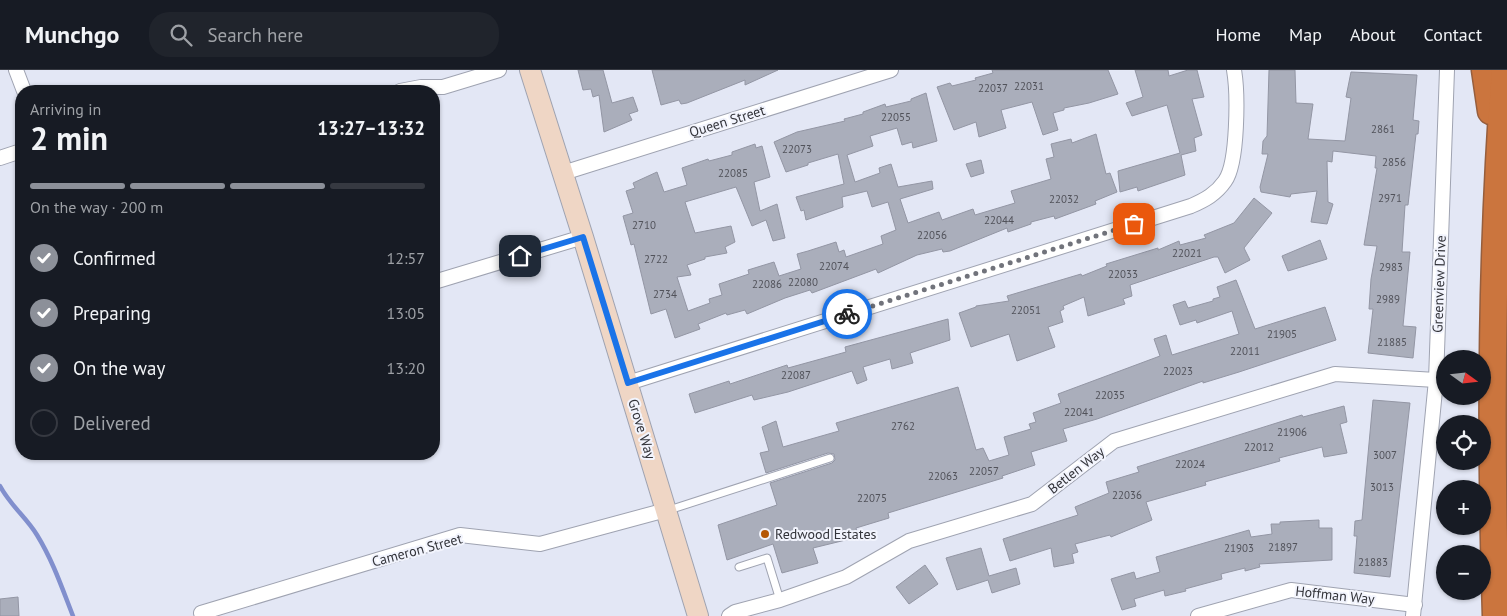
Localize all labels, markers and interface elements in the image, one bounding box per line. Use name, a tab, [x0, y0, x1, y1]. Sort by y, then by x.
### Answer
search box	[149, 12, 499, 57]
text: Munchgo	[25, 19, 119, 50]
icon: search	[167, 21, 195, 49]
text: Search here	[207, 23, 303, 47]
text: Home	[1215, 23, 1261, 46]
text: Map	[1289, 23, 1322, 46]
text: About	[1350, 23, 1396, 46]
text: Contact	[1424, 23, 1482, 46]
house number: 22031	[1014, 79, 1044, 93]
house number: 22037	[978, 81, 1008, 95]
text: Arriving in	[30, 99, 101, 119]
street label: Queen Street	[687, 101, 767, 141]
house number: 22055	[881, 110, 911, 124]
text: 13:27–13:32	[317, 116, 425, 140]
text: 2 min	[30, 117, 108, 159]
house number: 2861	[1371, 122, 1395, 136]
house number: 22073	[782, 142, 812, 156]
house number: 2856	[1382, 155, 1406, 169]
house number: 22085	[718, 166, 748, 180]
house number: 2971	[1378, 191, 1402, 205]
house number: 22032	[1049, 192, 1079, 206]
text: On the way · 200 m	[30, 197, 163, 217]
pin	[1113, 203, 1155, 245]
icon: bag	[1120, 210, 1148, 238]
house number: 22044	[984, 213, 1014, 227]
house number: 2710	[632, 218, 656, 232]
house number: 22056	[917, 228, 947, 242]
pin	[499, 235, 541, 277]
street label: Greenview Drive	[1428, 235, 1450, 333]
icon: home	[506, 242, 534, 270]
icon: check	[30, 244, 58, 272]
text: Confirmed	[73, 246, 156, 270]
house number: 22021	[1172, 246, 1202, 260]
text: 12:57	[387, 248, 425, 268]
house number: 2722	[644, 252, 668, 266]
house number: 22074	[819, 259, 849, 273]
house number: 2983	[1379, 260, 1403, 274]
house number: 22033	[1108, 267, 1138, 281]
house number: 22080	[788, 275, 818, 289]
house number: 22086	[752, 277, 782, 291]
house number: 2734	[653, 287, 677, 301]
courier	[822, 289, 872, 339]
house number: 2989	[1376, 292, 1400, 306]
icon: check	[30, 299, 58, 327]
icon: bike	[833, 300, 861, 328]
text: Preparing	[73, 301, 151, 325]
text: 13:05	[387, 303, 425, 323]
house number: 22051	[1011, 303, 1041, 317]
house number: 21905	[1267, 327, 1297, 341]
house number: 21885	[1377, 335, 1407, 349]
house number: 22011	[1230, 344, 1260, 358]
north arrow	[1436, 350, 1491, 405]
map controls	[1436, 350, 1491, 600]
icon: check	[30, 354, 58, 382]
text: On the way	[73, 356, 165, 380]
text: 13:20	[387, 358, 425, 378]
house number: 22023	[1163, 364, 1193, 378]
house number: 22087	[781, 368, 811, 382]
house number: 22035	[1095, 388, 1125, 402]
street label: Grove Way	[624, 397, 660, 462]
house number: 22041	[1064, 405, 1094, 419]
text: Delivered	[73, 411, 151, 435]
button: locate	[1436, 415, 1491, 470]
house number: 2762	[891, 419, 915, 433]
house number: 21906	[1277, 425, 1307, 439]
house number: 22012	[1244, 440, 1274, 454]
street label: Betlen Way	[1044, 442, 1108, 498]
house number: 3007	[1373, 448, 1397, 462]
house number: 22024	[1175, 457, 1205, 471]
house number: 22057	[969, 464, 999, 478]
house number: 22063	[928, 469, 958, 483]
house number: 3013	[1370, 480, 1394, 494]
button: +	[1436, 480, 1491, 535]
house number: 22036	[1112, 488, 1142, 502]
house number: 22075	[857, 491, 887, 505]
place label: Redwood Estates	[775, 525, 877, 543]
marker: Redwood Estates	[759, 528, 771, 540]
street label: Cameron Street	[370, 529, 464, 571]
house number: 21897	[1268, 540, 1298, 554]
house number: 21903	[1224, 541, 1254, 555]
button: −	[1436, 545, 1491, 600]
house number: 21883	[1358, 555, 1388, 569]
street label: Hoffman Way	[1294, 582, 1376, 608]

